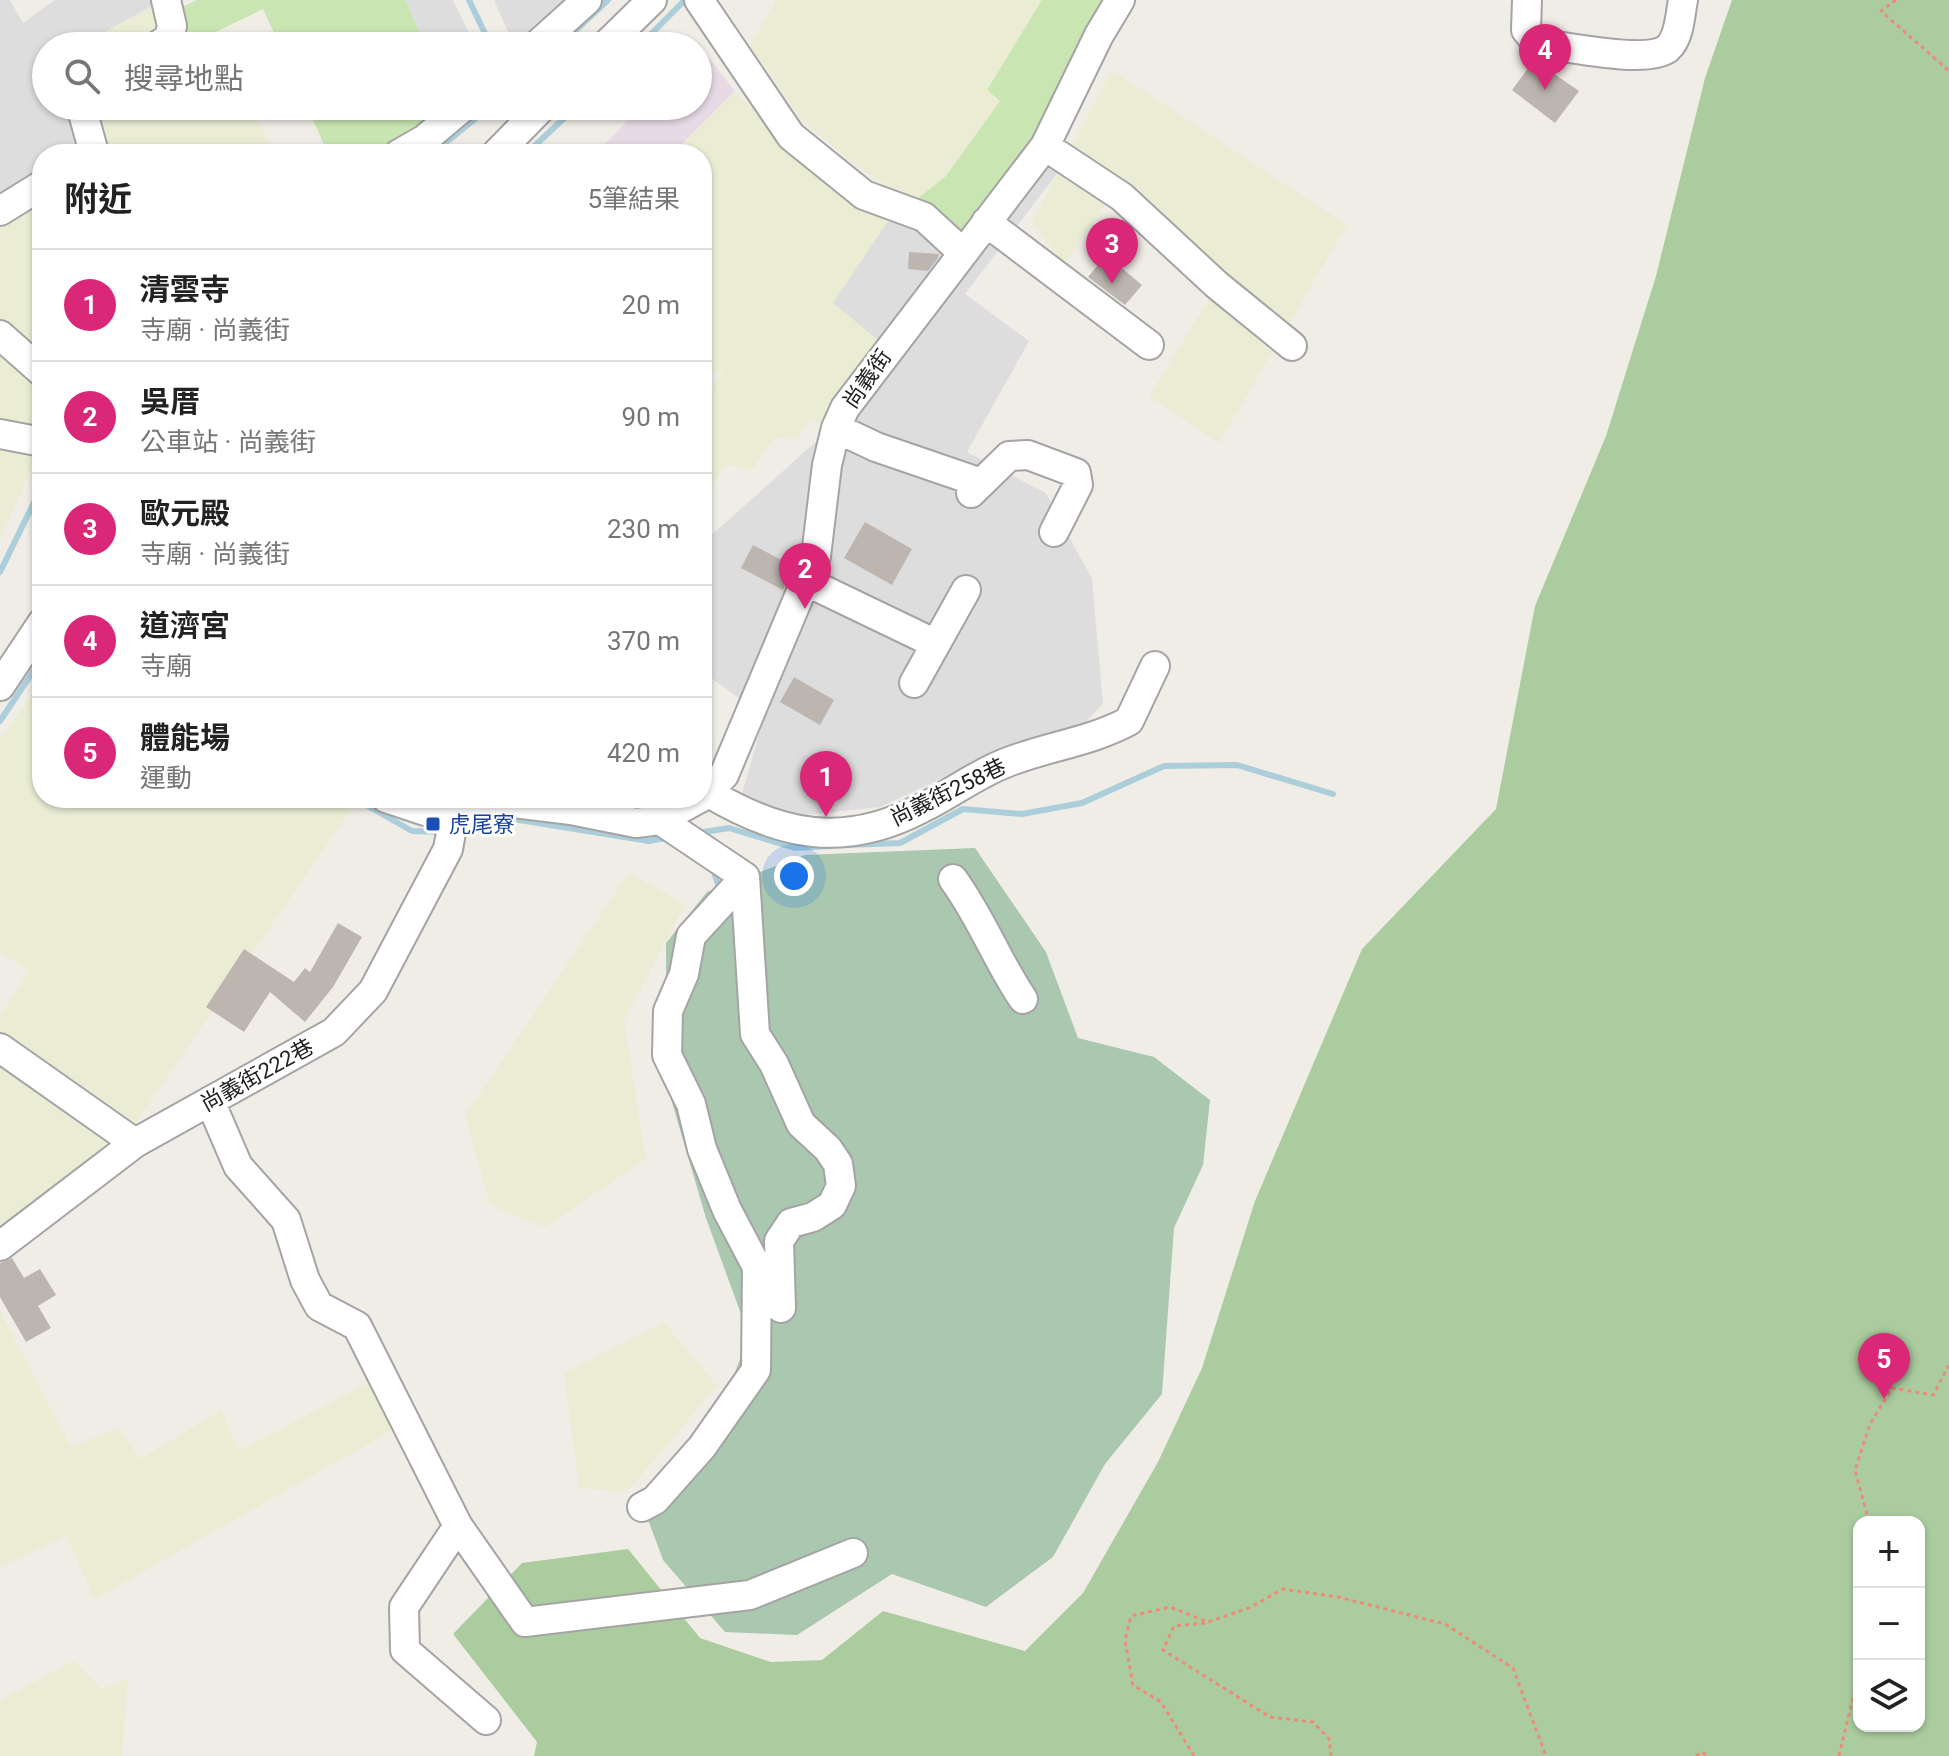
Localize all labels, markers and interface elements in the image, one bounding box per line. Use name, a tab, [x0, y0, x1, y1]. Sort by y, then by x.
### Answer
pin: 4	[1519, 24, 1571, 90]
search box	[32, 32, 712, 120]
icon: search	[60, 54, 104, 98]
text: 搜尋地點	[124, 61, 244, 96]
text: 附近	[64, 179, 132, 219]
text: 5筆結果	[587, 184, 680, 214]
pin: 3	[1086, 218, 1138, 284]
text: 清雲寺	[140, 272, 230, 307]
text: 1	[83, 290, 97, 320]
text: 20 m	[622, 290, 680, 320]
text: 寺廟 · 尚義街	[140, 315, 290, 345]
street label: 尚義街	[838, 345, 896, 413]
text: 吳厝	[140, 384, 200, 419]
text: 2	[83, 402, 97, 432]
text: 90 m	[622, 402, 680, 432]
text: 公車站 · 尚義街	[140, 427, 316, 457]
text: 歐元殿	[140, 496, 230, 531]
text: 3	[83, 514, 97, 544]
text: 230 m	[607, 514, 680, 544]
text: 寺廟 · 尚義街	[140, 539, 290, 569]
pin: 2	[779, 543, 831, 609]
text: 道濟宮	[140, 608, 230, 643]
text: 4	[83, 626, 97, 656]
text: 370 m	[607, 626, 680, 656]
text: 寺廟	[140, 651, 192, 681]
text: 體能場	[140, 720, 230, 755]
text: 5	[83, 738, 97, 768]
text: 420 m	[607, 738, 680, 768]
pin: 1	[800, 751, 852, 817]
street label: 尚義街258巷	[886, 753, 1010, 831]
text: 運動	[140, 763, 192, 793]
place label: 虎尾寮	[449, 812, 515, 837]
marker: 虎尾寮	[424, 815, 442, 833]
your location	[774, 856, 814, 896]
street label: 尚義街222巷	[196, 1034, 318, 1116]
pin: 5	[1858, 1333, 1910, 1399]
map controls	[1853, 1516, 1925, 1732]
button: +	[1853, 1516, 1925, 1588]
button: −	[1853, 1588, 1925, 1660]
button: layers	[1853, 1660, 1925, 1732]

